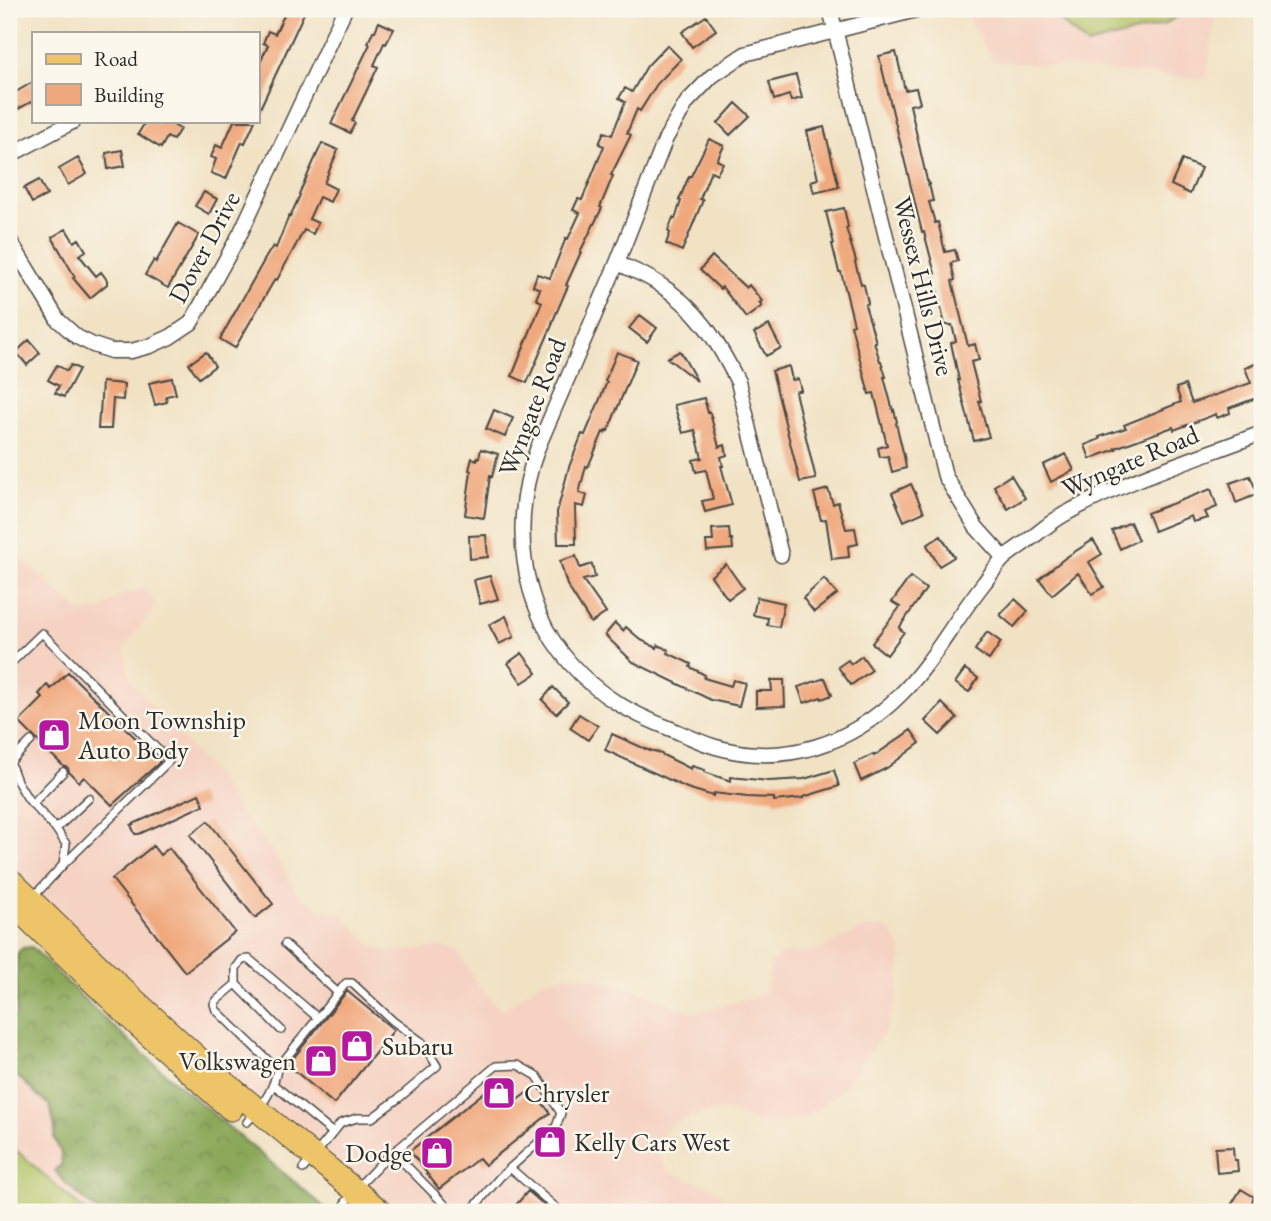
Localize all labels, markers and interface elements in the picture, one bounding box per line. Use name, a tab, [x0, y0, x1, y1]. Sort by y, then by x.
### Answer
legend	[32, 32, 259, 122]
text: Road	[94, 45, 138, 72]
text: Building	[94, 81, 164, 108]
street label: Dover Drive	[160, 185, 248, 309]
street label: Wessex Hills Drive	[885, 193, 963, 379]
street label: Wyngate Road	[490, 332, 574, 481]
street label: Wyngate Road	[1056, 417, 1205, 505]
place label: Moon Township Auto Body	[77, 703, 246, 767]
shop icon: Moon Township Auto Body	[35, 716, 73, 754]
shop icon: Subaru	[338, 1027, 376, 1065]
place label: Subaru	[382, 1029, 454, 1063]
shop icon: Volkswagen	[302, 1042, 340, 1080]
place label: Volkswagen	[179, 1044, 296, 1078]
shop icon: Chrysler	[480, 1074, 518, 1112]
place label: Chrysler	[524, 1076, 610, 1110]
shop icon: Kelly Cars West	[531, 1123, 569, 1161]
place label: Kelly Cars West	[574, 1125, 730, 1159]
shop icon: Dodge	[418, 1134, 456, 1172]
place label: Dodge	[345, 1136, 412, 1170]

